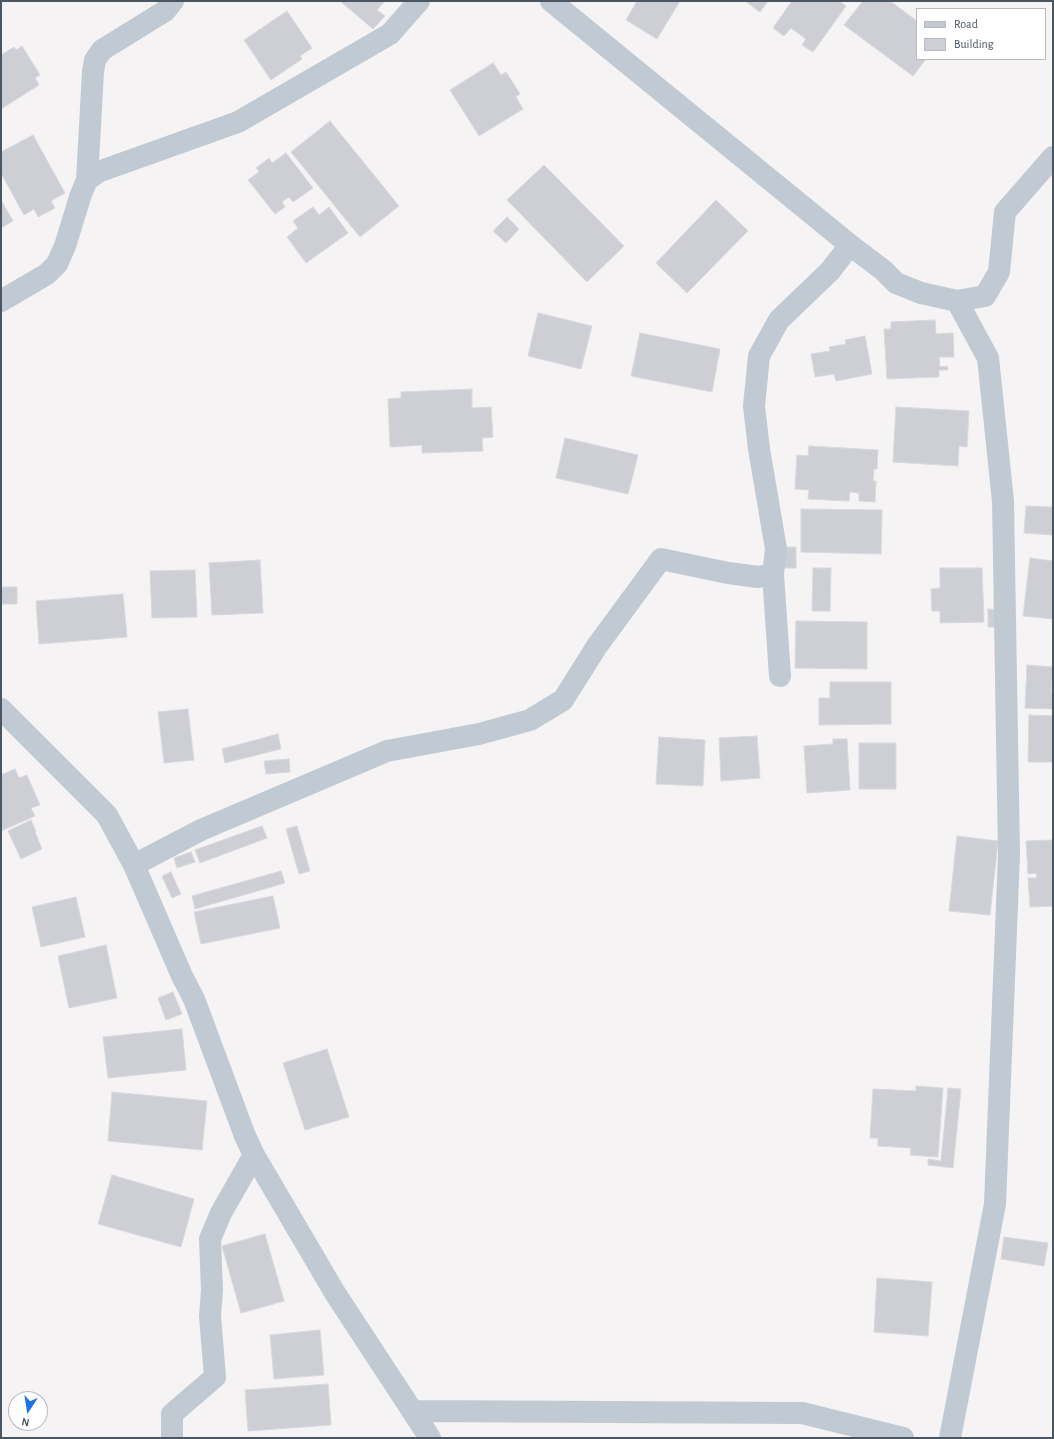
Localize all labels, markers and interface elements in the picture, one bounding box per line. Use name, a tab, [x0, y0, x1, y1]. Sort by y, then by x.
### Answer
legend	[916, 8, 1046, 60]
text: Road	[954, 18, 978, 30]
text: Building	[954, 38, 994, 50]
north arrow	[8, 1391, 48, 1431]
text: N	[21, 1416, 30, 1428]

